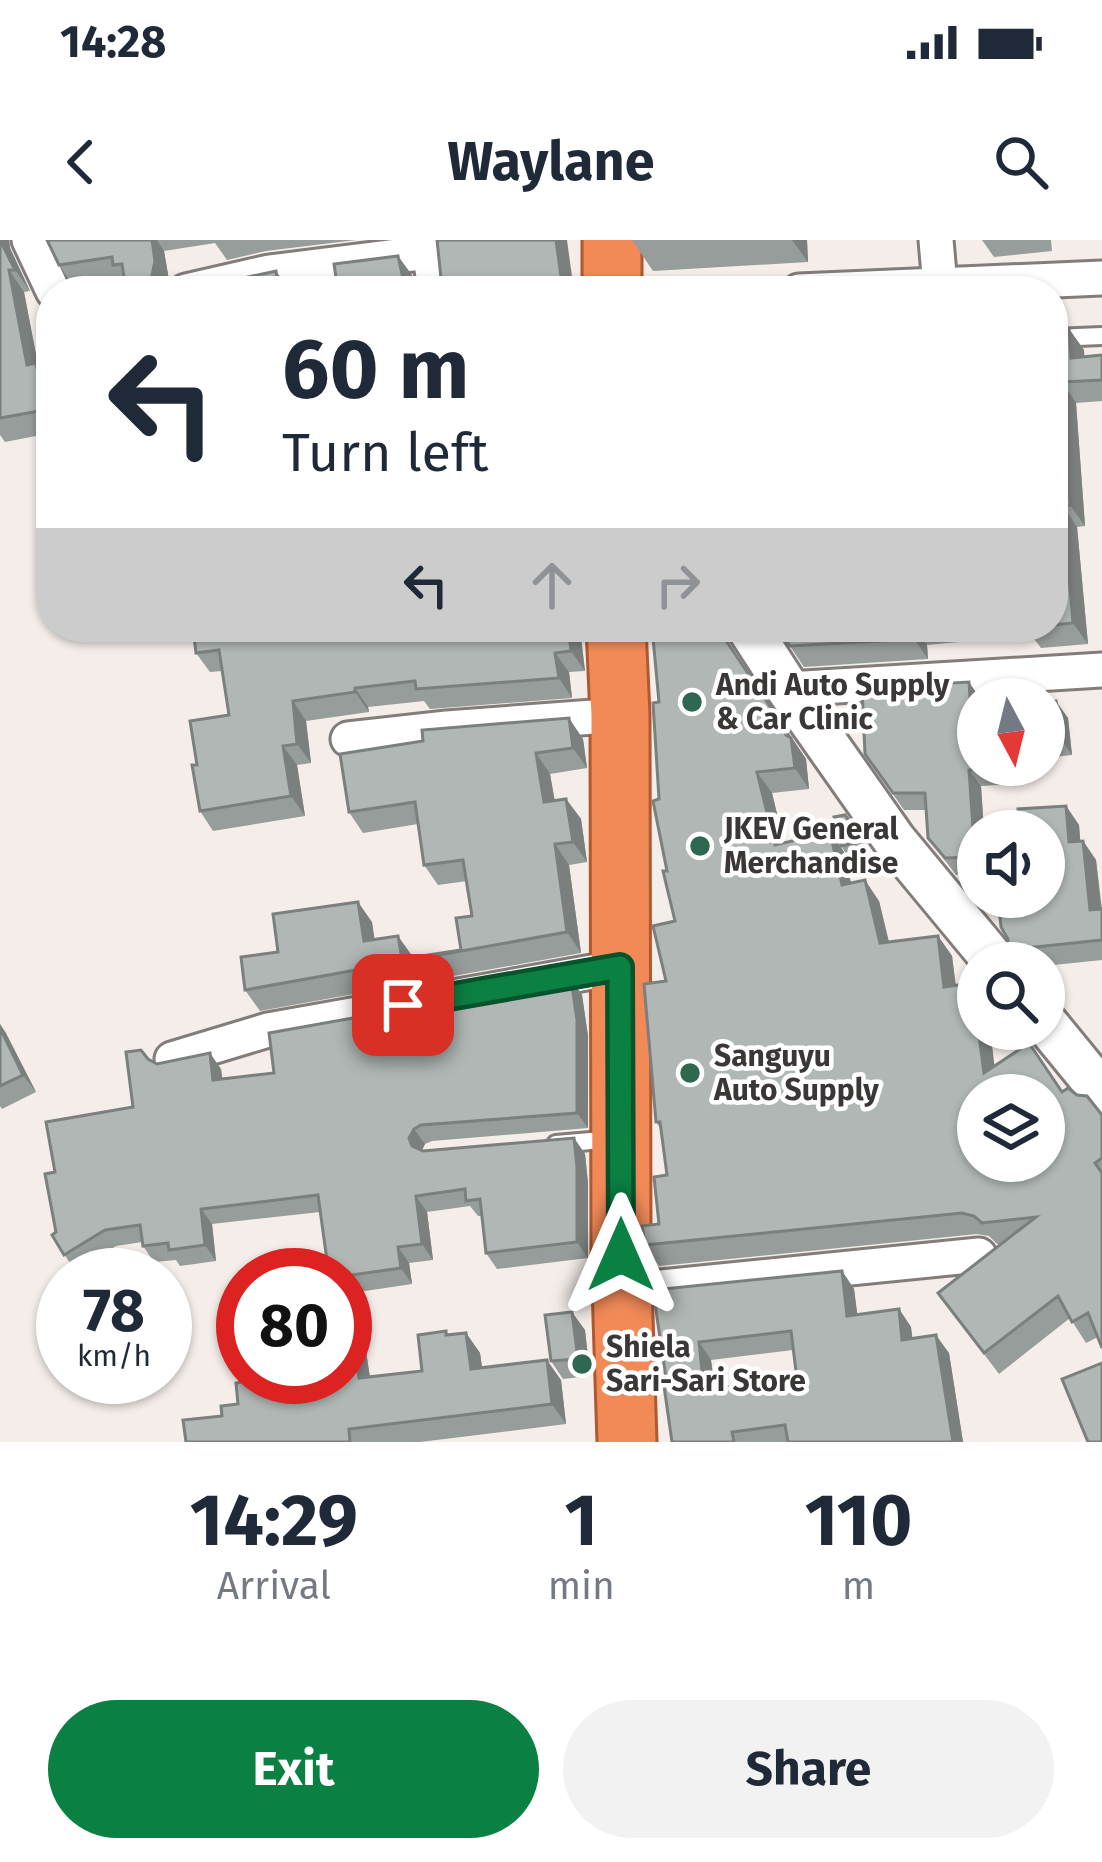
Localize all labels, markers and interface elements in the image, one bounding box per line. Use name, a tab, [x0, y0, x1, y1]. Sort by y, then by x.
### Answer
text: 14:28	[60, 15, 167, 69]
icon: back	[48, 129, 114, 195]
icon: search	[988, 129, 1054, 195]
text: Waylane	[447, 130, 655, 194]
text: 60 m	[282, 319, 469, 420]
icon: left	[84, 324, 240, 480]
text: Turn left	[282, 421, 489, 485]
icon: left	[393, 552, 459, 618]
icon: ahead	[519, 552, 585, 618]
icon: right	[645, 552, 711, 618]
place label: Andi Auto Supply & Car Clinic	[715, 667, 950, 737]
north arrow	[957, 678, 1065, 786]
map controls	[957, 678, 1065, 1182]
marker: Andi Auto Supply & Car Clinic	[679, 689, 705, 715]
button: sound	[957, 810, 1065, 918]
place label: JKEV General Merchandise	[723, 811, 898, 881]
marker: JKEV General Merchandise	[687, 833, 713, 859]
button: search	[957, 942, 1065, 1050]
pin	[352, 954, 454, 1056]
icon: arrive	[370, 972, 436, 1038]
place label: Sanguyu Auto Supply	[713, 1038, 879, 1108]
marker: Sanguyu Auto Supply	[677, 1060, 703, 1086]
button: layers	[957, 1074, 1065, 1182]
position arrow	[558, 1192, 684, 1318]
speed limit sign: 80	[216, 1248, 372, 1404]
text: 78	[83, 1275, 145, 1347]
place label: Shiela Sari-Sari Store	[606, 1329, 806, 1399]
text: km/h	[77, 1338, 151, 1374]
marker: Shiela Sari-Sari Store	[569, 1351, 595, 1377]
text: 14:29	[190, 1478, 358, 1564]
text: 1	[565, 1478, 598, 1564]
text: 110	[805, 1478, 912, 1564]
text: Arrival	[217, 1563, 331, 1609]
text: min	[548, 1563, 615, 1609]
text: m	[842, 1563, 875, 1609]
button: Exit	[48, 1700, 539, 1838]
button: Share	[563, 1700, 1054, 1838]

